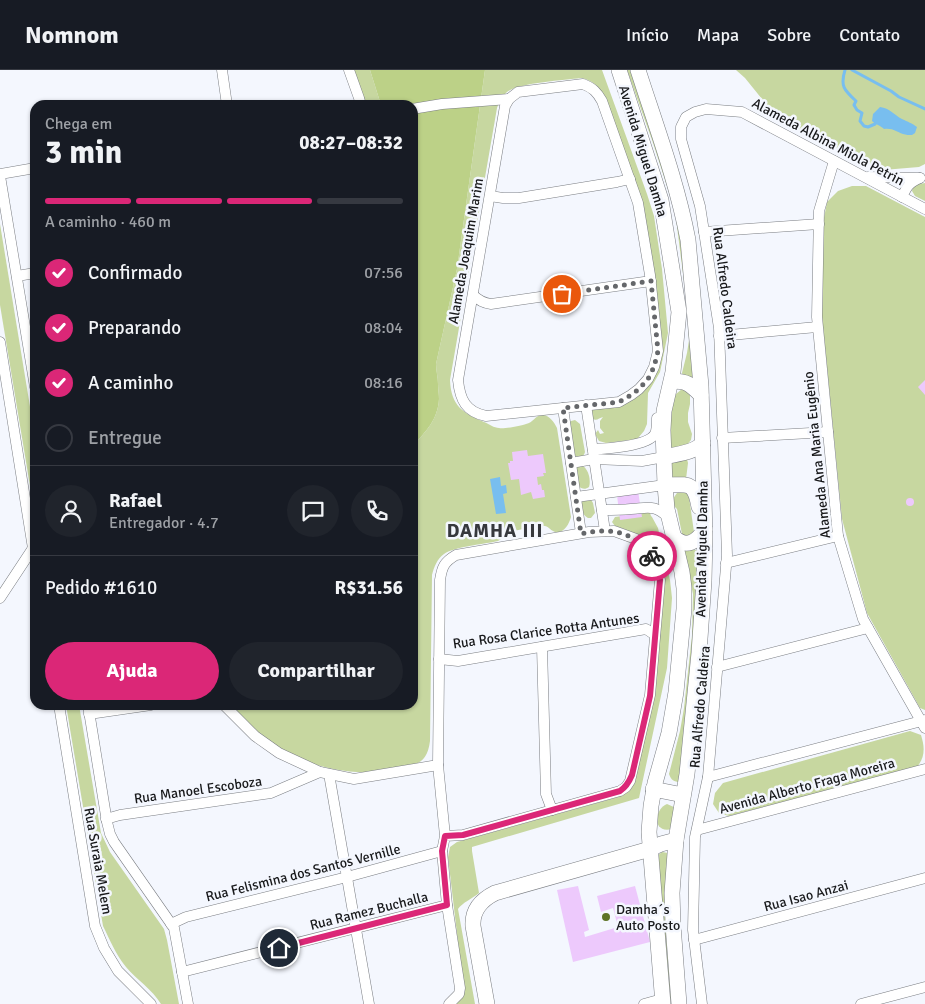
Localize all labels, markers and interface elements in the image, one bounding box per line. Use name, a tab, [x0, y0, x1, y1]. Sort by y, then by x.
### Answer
text: Nomnom	[25, 20, 119, 50]
text: Início	[626, 24, 669, 46]
text: Mapa	[697, 24, 739, 46]
text: Sobre	[767, 24, 811, 46]
text: Contato	[839, 24, 900, 46]
street label: Avenida Miguel Damha	[615, 83, 671, 219]
street label: Alameda Albina Miola Petrin	[749, 95, 907, 189]
text: Chega em	[45, 114, 112, 134]
text: 08:27–08:32	[299, 131, 403, 155]
text: 3 min	[45, 133, 122, 172]
street label: Alameda Joaquim Marim	[445, 177, 487, 325]
text: A caminho · 460 m	[45, 212, 171, 232]
street label: Rua Alfredo Caldeira	[709, 226, 741, 350]
icon: check	[45, 259, 73, 287]
text: Confirmado	[88, 261, 182, 285]
text: 07:56	[364, 263, 403, 283]
pin	[541, 273, 583, 315]
icon: bag	[548, 280, 576, 308]
icon: check	[45, 314, 73, 342]
text: Preparando	[88, 316, 181, 340]
text: 08:04	[364, 318, 403, 338]
icon: check	[45, 369, 73, 397]
text: A caminho	[88, 371, 173, 395]
street label: Alameda Ana Maria Eugênio	[800, 371, 834, 539]
text: 08:16	[364, 373, 403, 393]
text: Entregue	[88, 426, 162, 450]
street label: Avenida Miguel Damha	[692, 480, 712, 618]
button: person	[45, 485, 97, 537]
button: chat	[287, 485, 339, 537]
button: phone	[351, 485, 403, 537]
text: Rafael	[109, 489, 162, 513]
text: Entregador · 4.7	[109, 513, 219, 533]
district label: DAMHA III	[447, 519, 543, 543]
courier	[627, 531, 677, 581]
icon: bike	[638, 542, 666, 570]
text: Pedido #1610	[45, 576, 157, 600]
text: R$31.56	[335, 576, 403, 600]
street label: Rua Rosa Clarice Rotta Antunes	[452, 609, 640, 653]
button: Ajuda	[45, 642, 219, 700]
button: Compartilhar	[229, 642, 403, 700]
street label: Rua Alfredo Caldeira	[686, 645, 714, 769]
street label: Avenida Alberto Fraga Moreira	[717, 754, 897, 818]
street label: Rua Manoel Escoboza	[133, 773, 263, 807]
street label: Rua Suraia Melem	[80, 806, 116, 916]
street label: Rua Felismina dos Santos Vernille	[204, 841, 402, 905]
street label: Rua Isao Anzai	[762, 877, 850, 915]
street label: Rua Ramez Buchalla	[308, 888, 430, 934]
place label: Damha´s Auto Posto	[616, 901, 680, 934]
marker: Damha´s Auto Posto	[600, 911, 612, 923]
pin	[258, 927, 300, 969]
icon: home	[265, 934, 293, 962]

